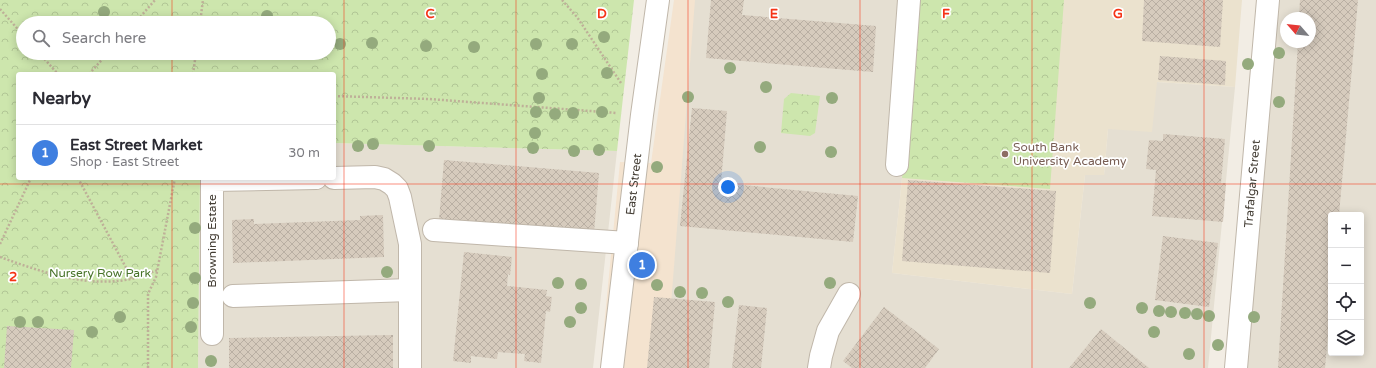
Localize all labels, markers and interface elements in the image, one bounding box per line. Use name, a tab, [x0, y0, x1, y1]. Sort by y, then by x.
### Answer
text: C	[425, 6, 435, 22]
text: D	[597, 6, 607, 22]
text: E	[770, 6, 778, 22]
text: F	[942, 6, 950, 22]
text: G	[1113, 6, 1123, 22]
north arrow	[1280, 12, 1316, 48]
search box	[16, 16, 336, 60]
icon: search	[30, 27, 52, 49]
text: Search here	[62, 29, 146, 47]
text: Nearby	[32, 88, 91, 109]
text: East Street Market	[70, 136, 202, 154]
street label: Trafalgar Street	[1241, 139, 1263, 228]
place label: South Bank University Academy	[1013, 140, 1127, 168]
text: 1	[41, 145, 49, 161]
text: 30 m	[288, 145, 320, 161]
marker: South Bank University Academy	[1000, 149, 1010, 159]
street label: East Street	[623, 152, 644, 216]
text: Shop · East Street	[70, 154, 179, 170]
your location	[718, 177, 738, 197]
street label: Browning Estate	[205, 194, 219, 288]
map controls	[1328, 212, 1364, 356]
button: +	[1328, 212, 1364, 248]
button: −	[1328, 248, 1364, 284]
pin: 1	[629, 250, 655, 280]
park label: Nursery Row Park	[49, 266, 152, 280]
text: 2	[9, 269, 17, 285]
button: locate	[1328, 284, 1364, 320]
button: layers	[1328, 320, 1364, 356]

